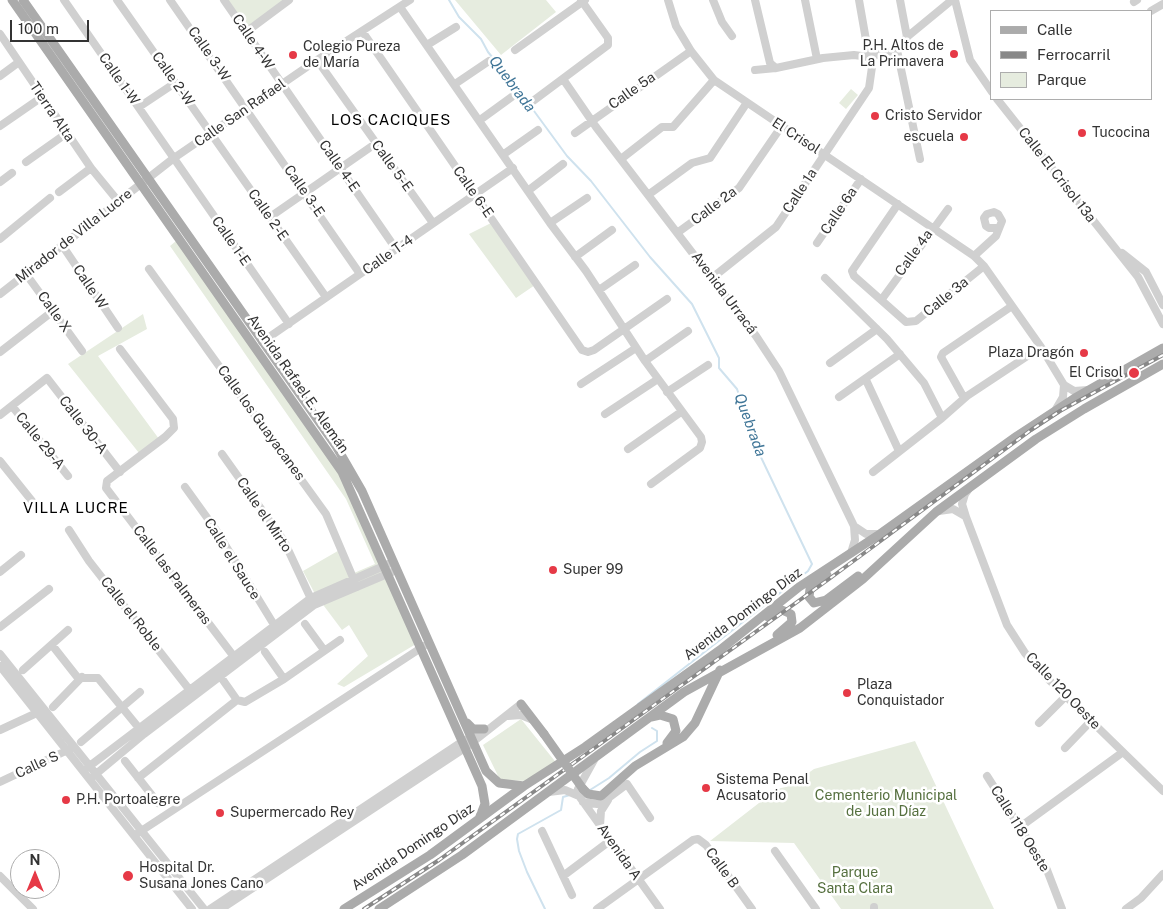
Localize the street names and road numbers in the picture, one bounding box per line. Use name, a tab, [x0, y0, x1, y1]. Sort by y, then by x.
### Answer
street label: Calle 4-W	[228, 11, 278, 73]
street label: Calle 3-W	[184, 23, 234, 85]
street label: Calle 2-W	[148, 49, 198, 109]
street label: Calle 1-W	[95, 50, 143, 108]
street label: Calle 5a	[605, 69, 659, 113]
street label: Calle San Rafael	[191, 75, 289, 151]
street label: Tierra Alta	[26, 79, 78, 145]
street label: El Crisol	[769, 114, 823, 158]
street label: Calle El Crisol 13a	[1015, 124, 1099, 226]
street label: Calle 4-E	[315, 137, 363, 195]
street label: Calle 5-E	[368, 137, 416, 195]
street label: Calle 3-E	[280, 162, 328, 220]
street label: Calle 6-E	[449, 163, 497, 221]
street label: Calle 1a	[779, 165, 821, 217]
street label: Calle 2a	[688, 183, 740, 229]
street label: Calle 6a	[817, 184, 861, 238]
street label: Mirador de Villa Lucre	[12, 185, 136, 287]
street label: Calle 2-E	[244, 186, 292, 244]
street label: Calle 1-E	[208, 213, 254, 269]
street label: Calle 4a	[892, 227, 936, 279]
street label: Calle T-4	[359, 231, 417, 279]
street label: Avenida Urracá	[688, 249, 760, 337]
street label: Calle W	[69, 262, 111, 312]
street label: Calle 3a	[920, 274, 972, 320]
street label: Calle X	[34, 288, 74, 336]
street label: Avenida Rafael E. Alemán	[244, 311, 352, 457]
street label: Calle los Guayacanes	[214, 362, 308, 484]
street label: Calle 30-A	[55, 393, 111, 457]
street label: Calle 29-A	[12, 409, 68, 473]
street label: Calle el Mirto	[233, 474, 295, 556]
street label: Calle el Sauce	[200, 515, 264, 603]
street label: Calle las Palmeras	[129, 522, 215, 628]
street label: Avenida Domingo Díaz	[681, 564, 805, 664]
street label: Calle el Roble	[97, 574, 165, 654]
street label: Calle 120 Oeste	[1022, 649, 1104, 733]
street label: Calle S	[13, 748, 61, 782]
street label: Calle 118 Oeste	[987, 783, 1053, 875]
street label: Avenida Domingo Díaz	[349, 800, 477, 894]
street label: Avenida A	[593, 821, 645, 883]
street label: Calle B	[702, 844, 742, 892]

